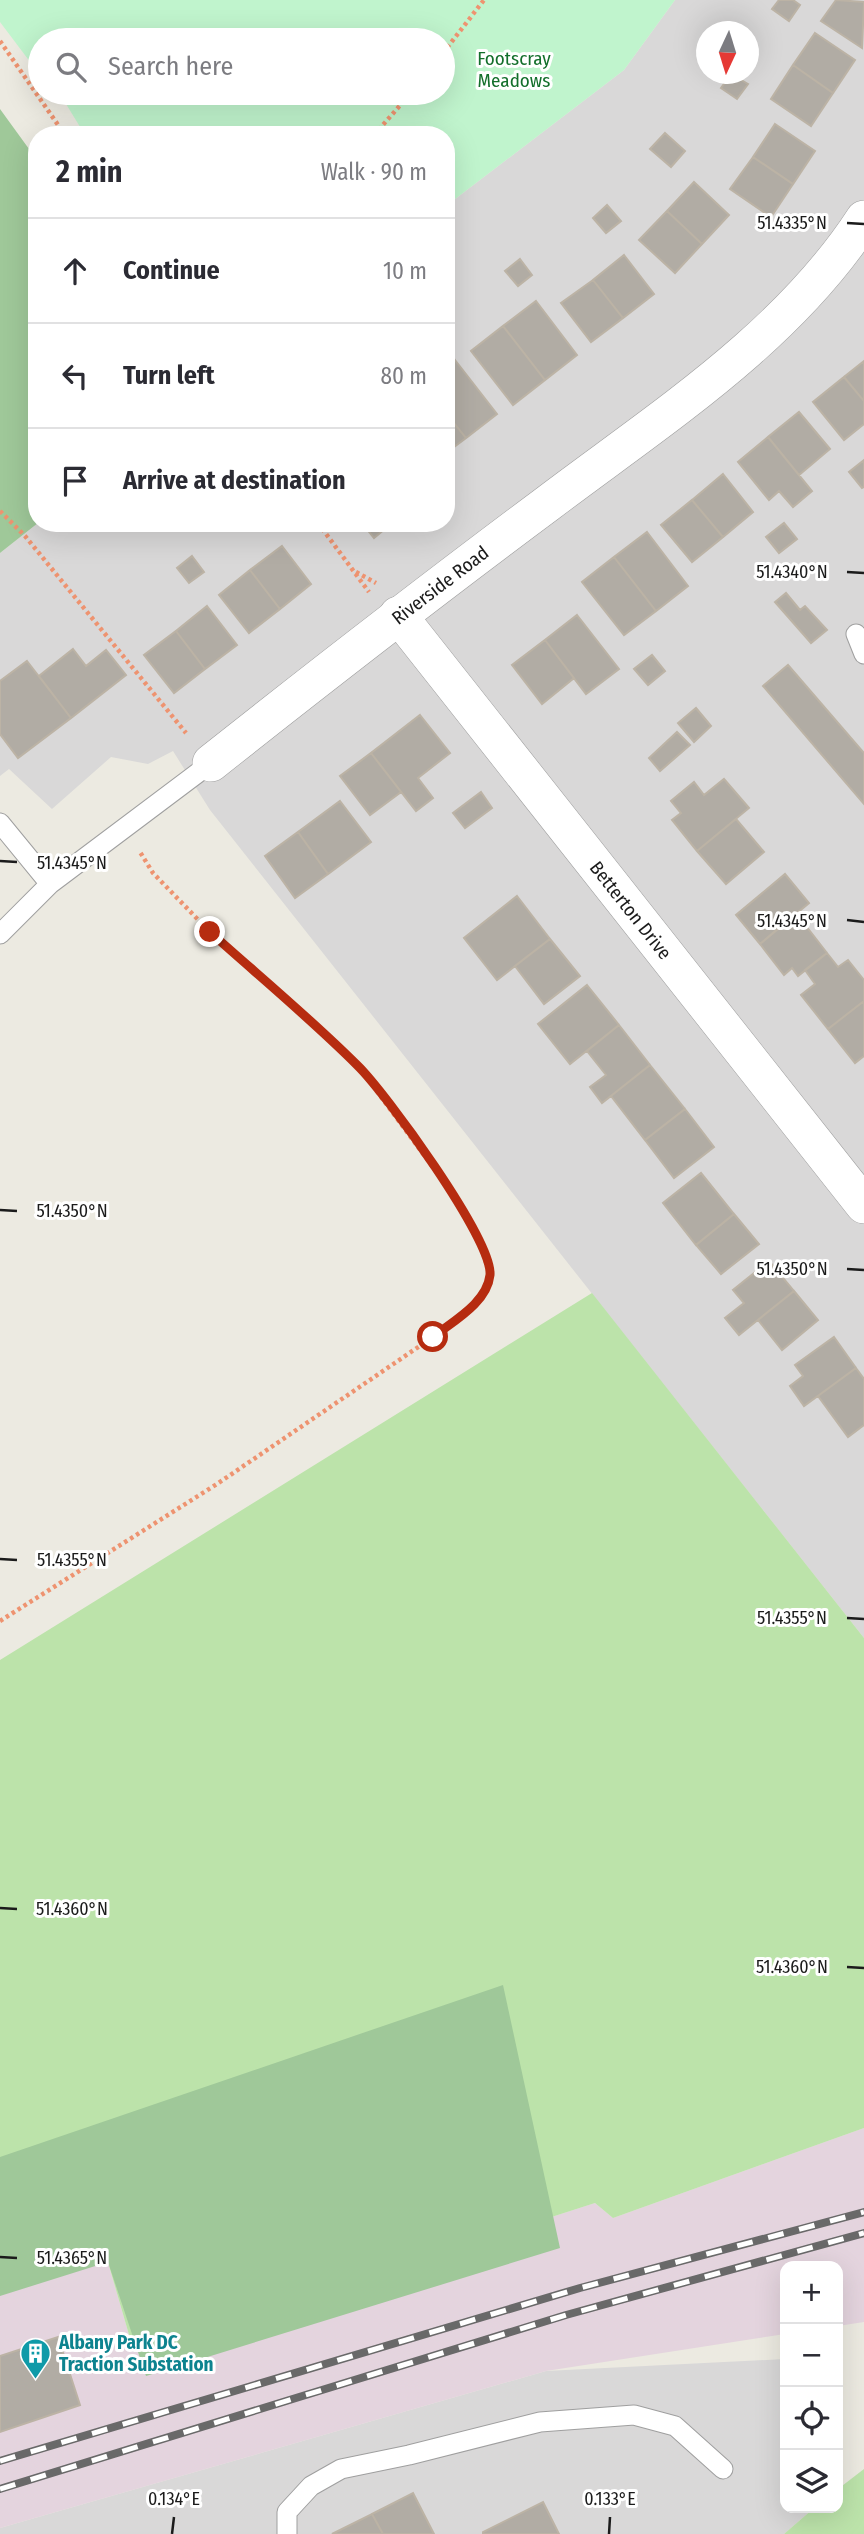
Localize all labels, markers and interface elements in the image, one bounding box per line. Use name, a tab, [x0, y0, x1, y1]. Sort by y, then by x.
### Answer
north arrow	[696, 21, 759, 84]
search box	[28, 28, 455, 105]
park label: Footscray Meadows	[477, 47, 551, 92]
icon: search	[52, 48, 90, 86]
text: Search here	[108, 51, 233, 82]
text: 2 min	[56, 154, 123, 190]
text: Walk · 90 m	[321, 158, 427, 186]
text: 51.4335°N	[757, 212, 827, 234]
icon: ahead	[56, 252, 94, 290]
text: Continue	[123, 255, 220, 286]
text: 10 m	[383, 257, 427, 285]
icon: left	[56, 357, 94, 395]
text: Turn left	[123, 360, 215, 391]
text: 80 m	[380, 362, 427, 390]
icon: arrive	[56, 462, 94, 500]
text: Arrive at destination	[123, 465, 346, 496]
street label: Riverside Road	[387, 541, 493, 629]
text: 51.4340°N	[756, 561, 828, 583]
text: 51.4345°N	[37, 852, 107, 874]
street label: Betterton Drive	[585, 856, 677, 964]
text: 51.4345°N	[757, 910, 827, 932]
route end	[194, 916, 225, 947]
text: 51.4350°N	[36, 1200, 108, 1222]
text: 51.4350°N	[756, 1258, 828, 1280]
route start	[417, 1321, 448, 1352]
text: 51.4355°N	[37, 1549, 107, 1571]
text: 51.4355°N	[757, 1607, 827, 1629]
text: 51.4360°N	[36, 1898, 108, 1920]
text: 51.4360°N	[756, 1956, 828, 1978]
text: 51.4365°N	[37, 2247, 107, 2269]
map controls	[780, 2261, 843, 2513]
button: +	[780, 2261, 843, 2324]
button: −	[780, 2324, 843, 2387]
place label: Albany Park DC Traction Substation	[58, 2331, 214, 2376]
building icon: Albany Park DC Traction Substation	[19, 2336, 53, 2380]
button: locate	[780, 2387, 843, 2450]
button: layers	[780, 2450, 843, 2513]
text: 0.134°E	[148, 2488, 200, 2510]
text: 0.133°E	[584, 2488, 636, 2510]

